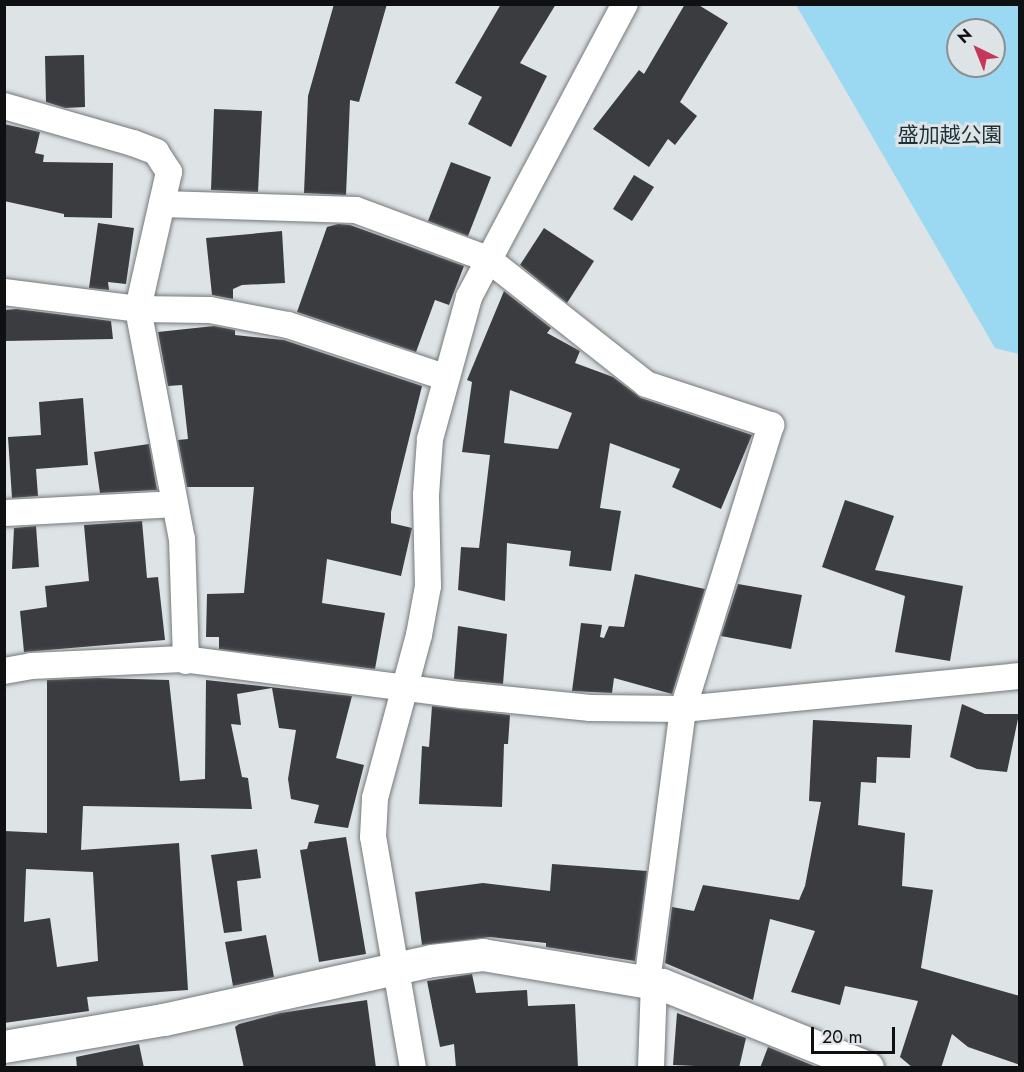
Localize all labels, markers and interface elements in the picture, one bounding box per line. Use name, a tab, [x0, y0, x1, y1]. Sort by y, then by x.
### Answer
north arrow	[946, 18, 1006, 78]
text: N	[952, 23, 977, 49]
park label: 盛加越公園	[898, 122, 1002, 148]
scale bar	[814, 1015, 898, 1053]
text: 20 m	[822, 1024, 862, 1050]

